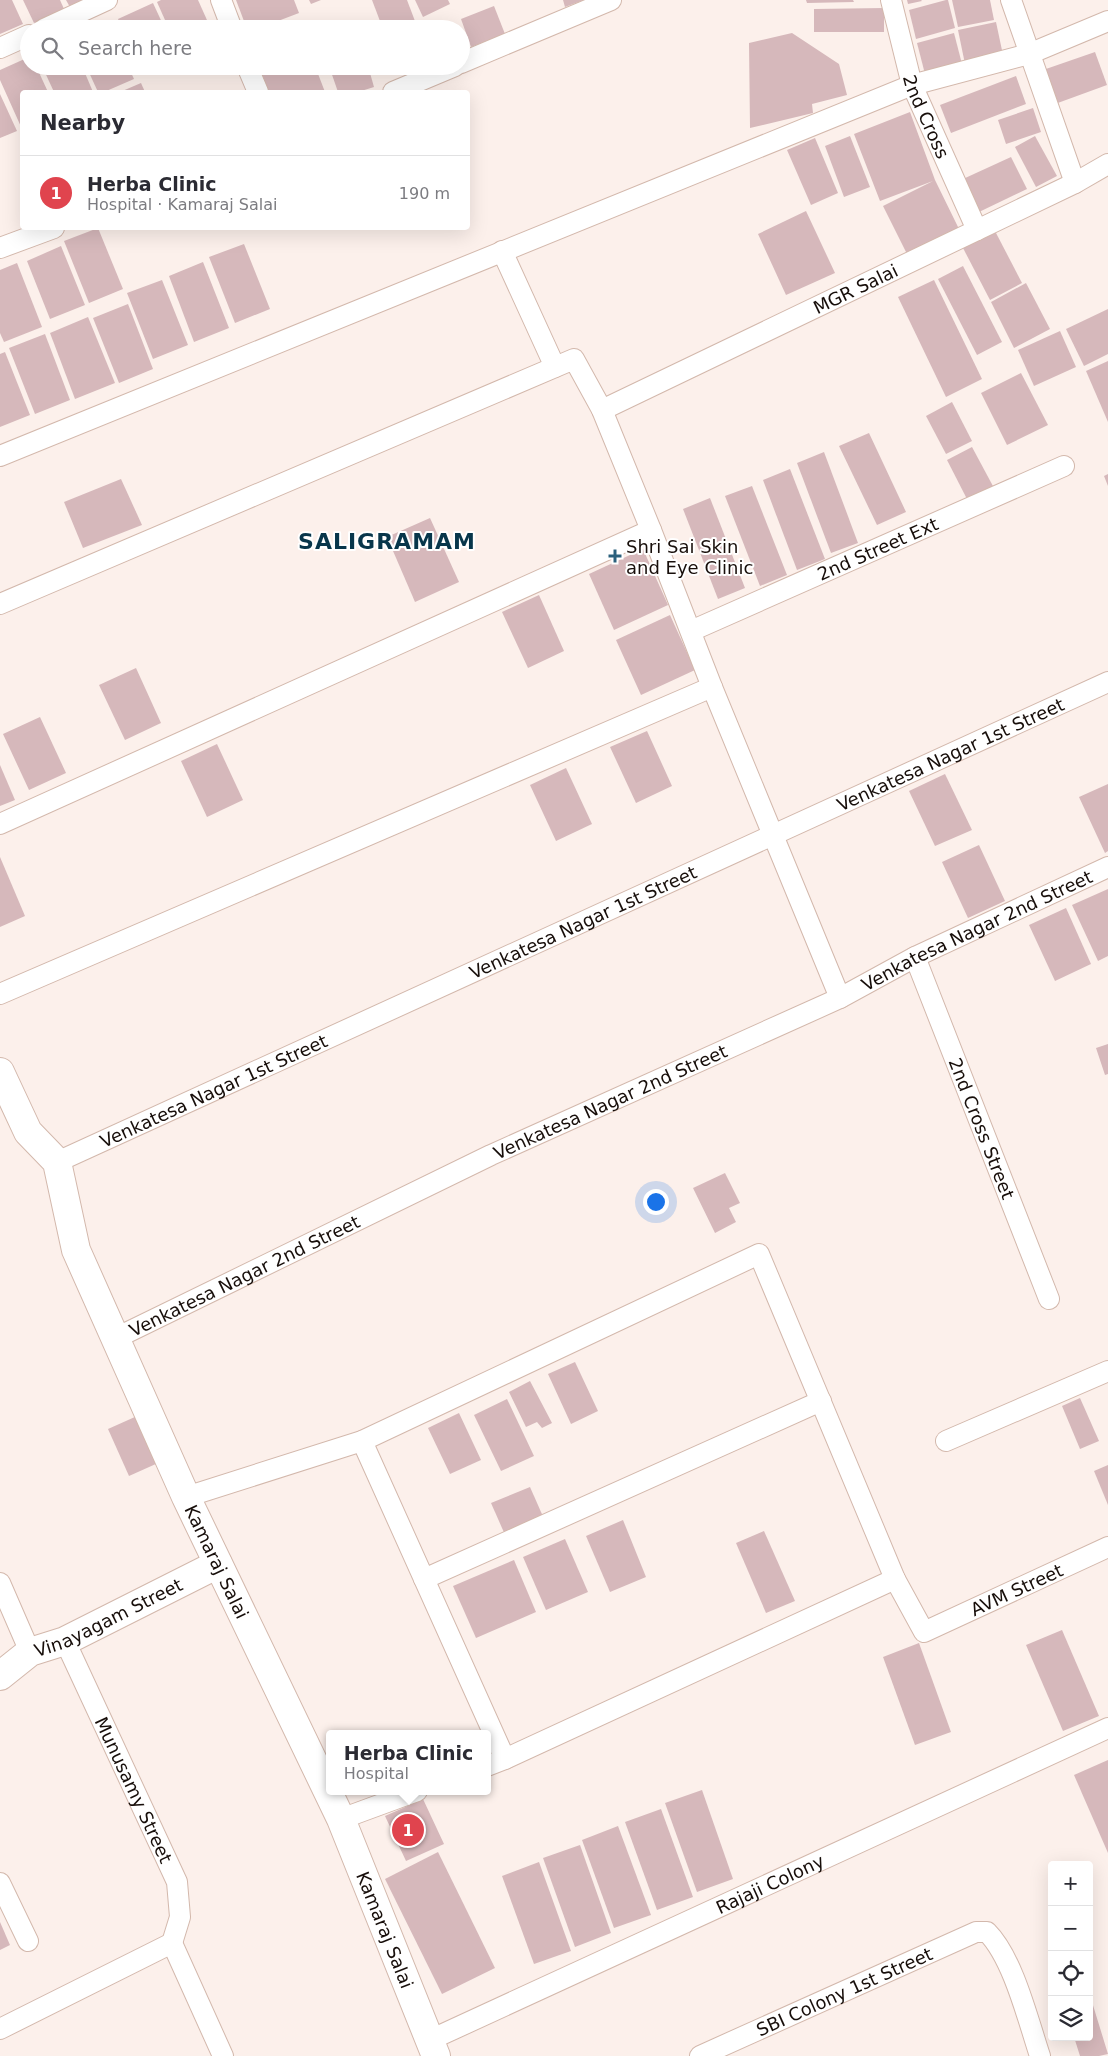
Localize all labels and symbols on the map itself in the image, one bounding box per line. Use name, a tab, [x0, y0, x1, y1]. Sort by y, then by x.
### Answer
street label: 2nd Cross	[899, 73, 954, 162]
street label: MGR Salai	[810, 259, 901, 318]
street label: 2nd Street Ext	[814, 513, 941, 584]
district label: SALIGRAMAM	[298, 529, 476, 554]
place label: Shri Sai Skin and Eye Clinic	[626, 536, 753, 578]
marker: Shri Sai Skin and Eye Clinic	[608, 549, 622, 563]
street label: Venkatesa Nagar 1st Street	[833, 693, 1067, 815]
street label: Venkatesa Nagar 1st Street	[466, 861, 700, 983]
street label: Venkatesa Nagar 2nd Street	[858, 865, 1095, 995]
street label: Venkatesa Nagar 1st Street	[97, 1030, 330, 1151]
street label: Venkatesa Nagar 2nd Street	[490, 1040, 730, 1163]
street label: 2nd Cross Street	[945, 1055, 1019, 1202]
your location	[643, 1189, 669, 1215]
street label: Venkatesa Nagar 2nd Street	[126, 1210, 363, 1340]
street label: Kamaraj Salai	[181, 1501, 253, 1622]
street label: AVM Street	[967, 1559, 1066, 1620]
street label: Vinayagam Street	[31, 1573, 186, 1661]
street label: Munusamy Street	[91, 1713, 177, 1866]
pin: 1	[392, 1811, 424, 1849]
street label: Rajaji Colony	[712, 1850, 827, 1918]
street label: Kamaraj Salai	[353, 1868, 418, 1991]
street label: SBI Colony 1st Street	[753, 1943, 935, 2040]

